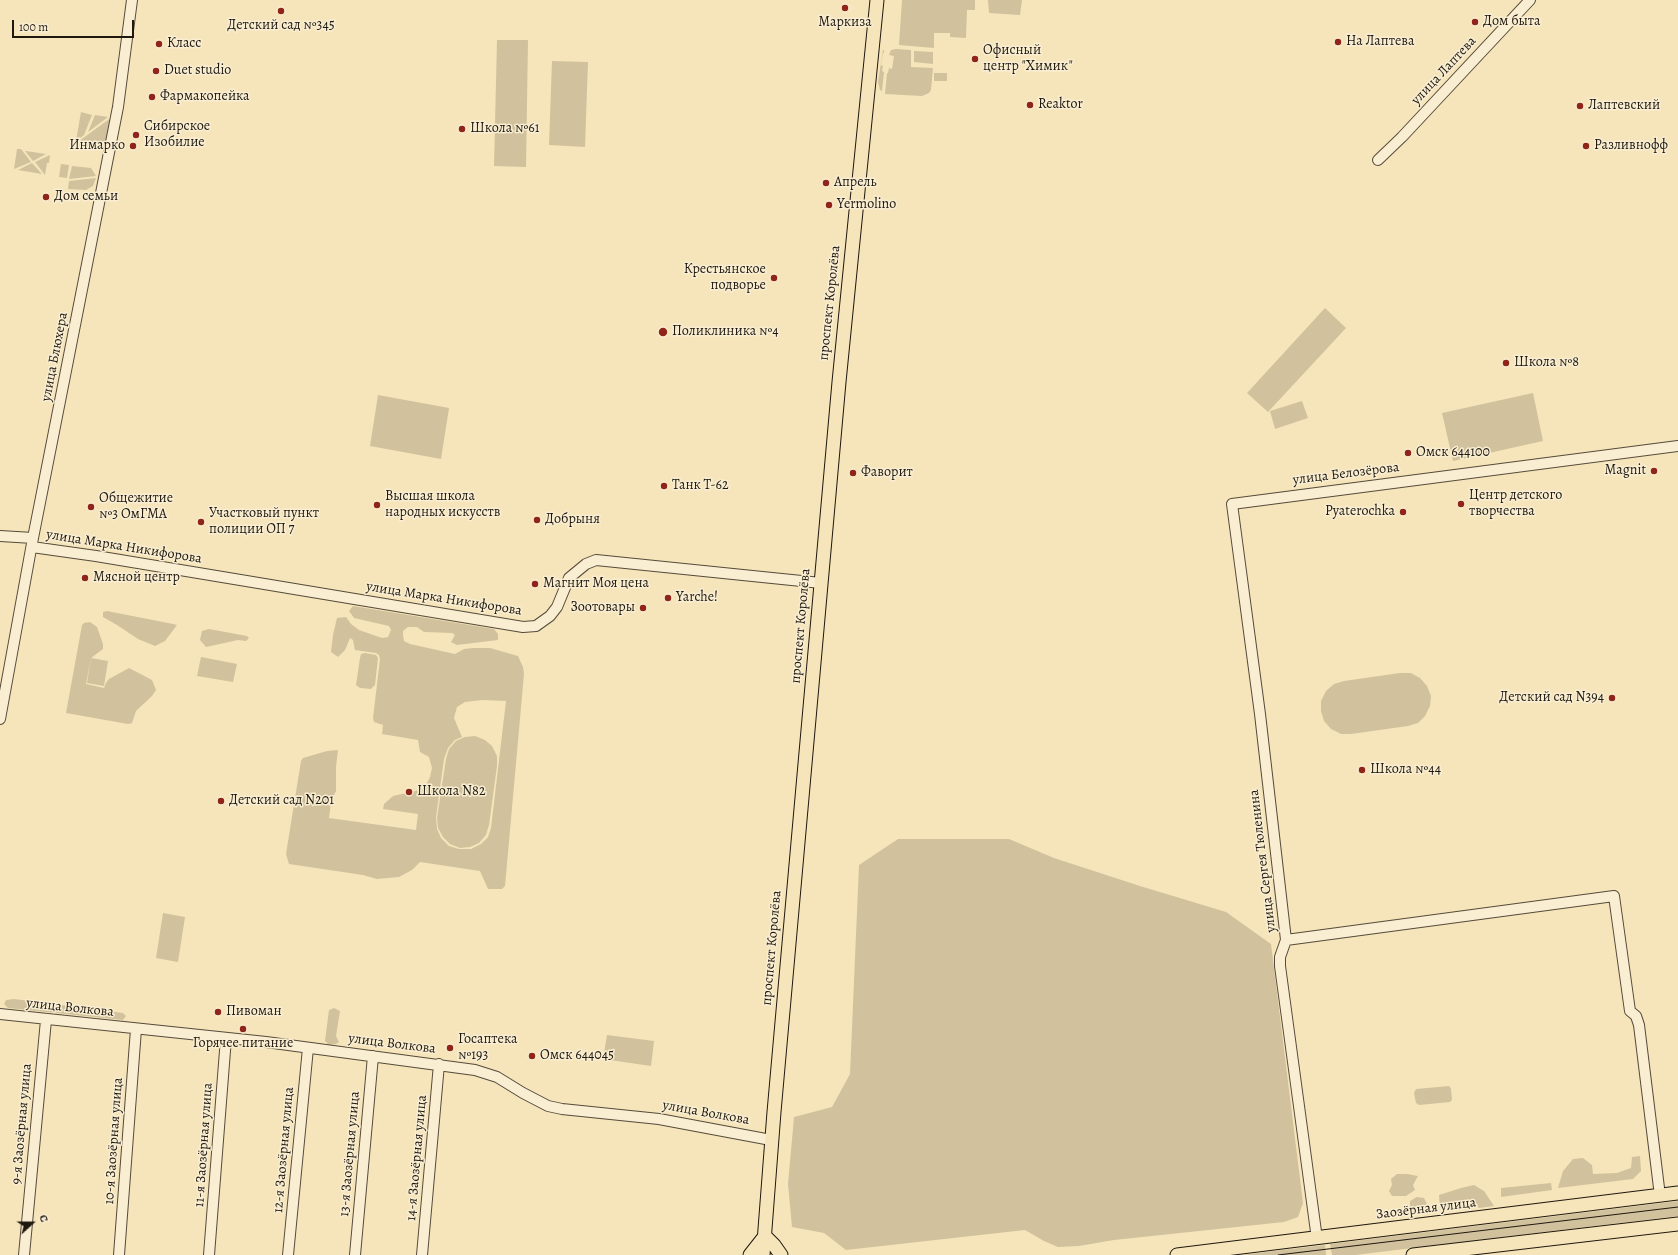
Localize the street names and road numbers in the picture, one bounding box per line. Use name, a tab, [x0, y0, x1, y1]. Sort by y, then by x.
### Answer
street label: улица Лаптева	[1408, 33, 1480, 109]
street label: проспект Королёва	[816, 245, 844, 361]
street label: улица Блюхера	[38, 311, 72, 403]
street label: улица Белозёрова	[1292, 459, 1400, 489]
street label: улица Марка Никифорова	[45, 526, 203, 568]
street label: проспект Королёва	[788, 568, 814, 684]
street label: улица Марка Никифорова	[365, 578, 523, 620]
street label: улица Сергея Тюленина	[1246, 789, 1280, 933]
street label: проспект Королёва	[759, 890, 785, 1006]
street label: улица Волкова	[25, 995, 115, 1021]
street label: улица Волкова	[347, 1030, 437, 1058]
street label: 9-я Заозёрная улица	[8, 1063, 36, 1185]
street label: 10-я Заозёрная улица	[101, 1077, 127, 1205]
street label: 11-я Заозёрная улица	[191, 1082, 217, 1208]
street label: 12-я Заозёрная улица	[270, 1086, 298, 1214]
street label: 13-я Заозёрная улица	[336, 1091, 364, 1217]
street label: 14-я Заозёрная улица	[403, 1094, 431, 1222]
street label: улица Волкова	[661, 1097, 751, 1129]
street label: Заозёрная улица	[1375, 1195, 1477, 1223]

